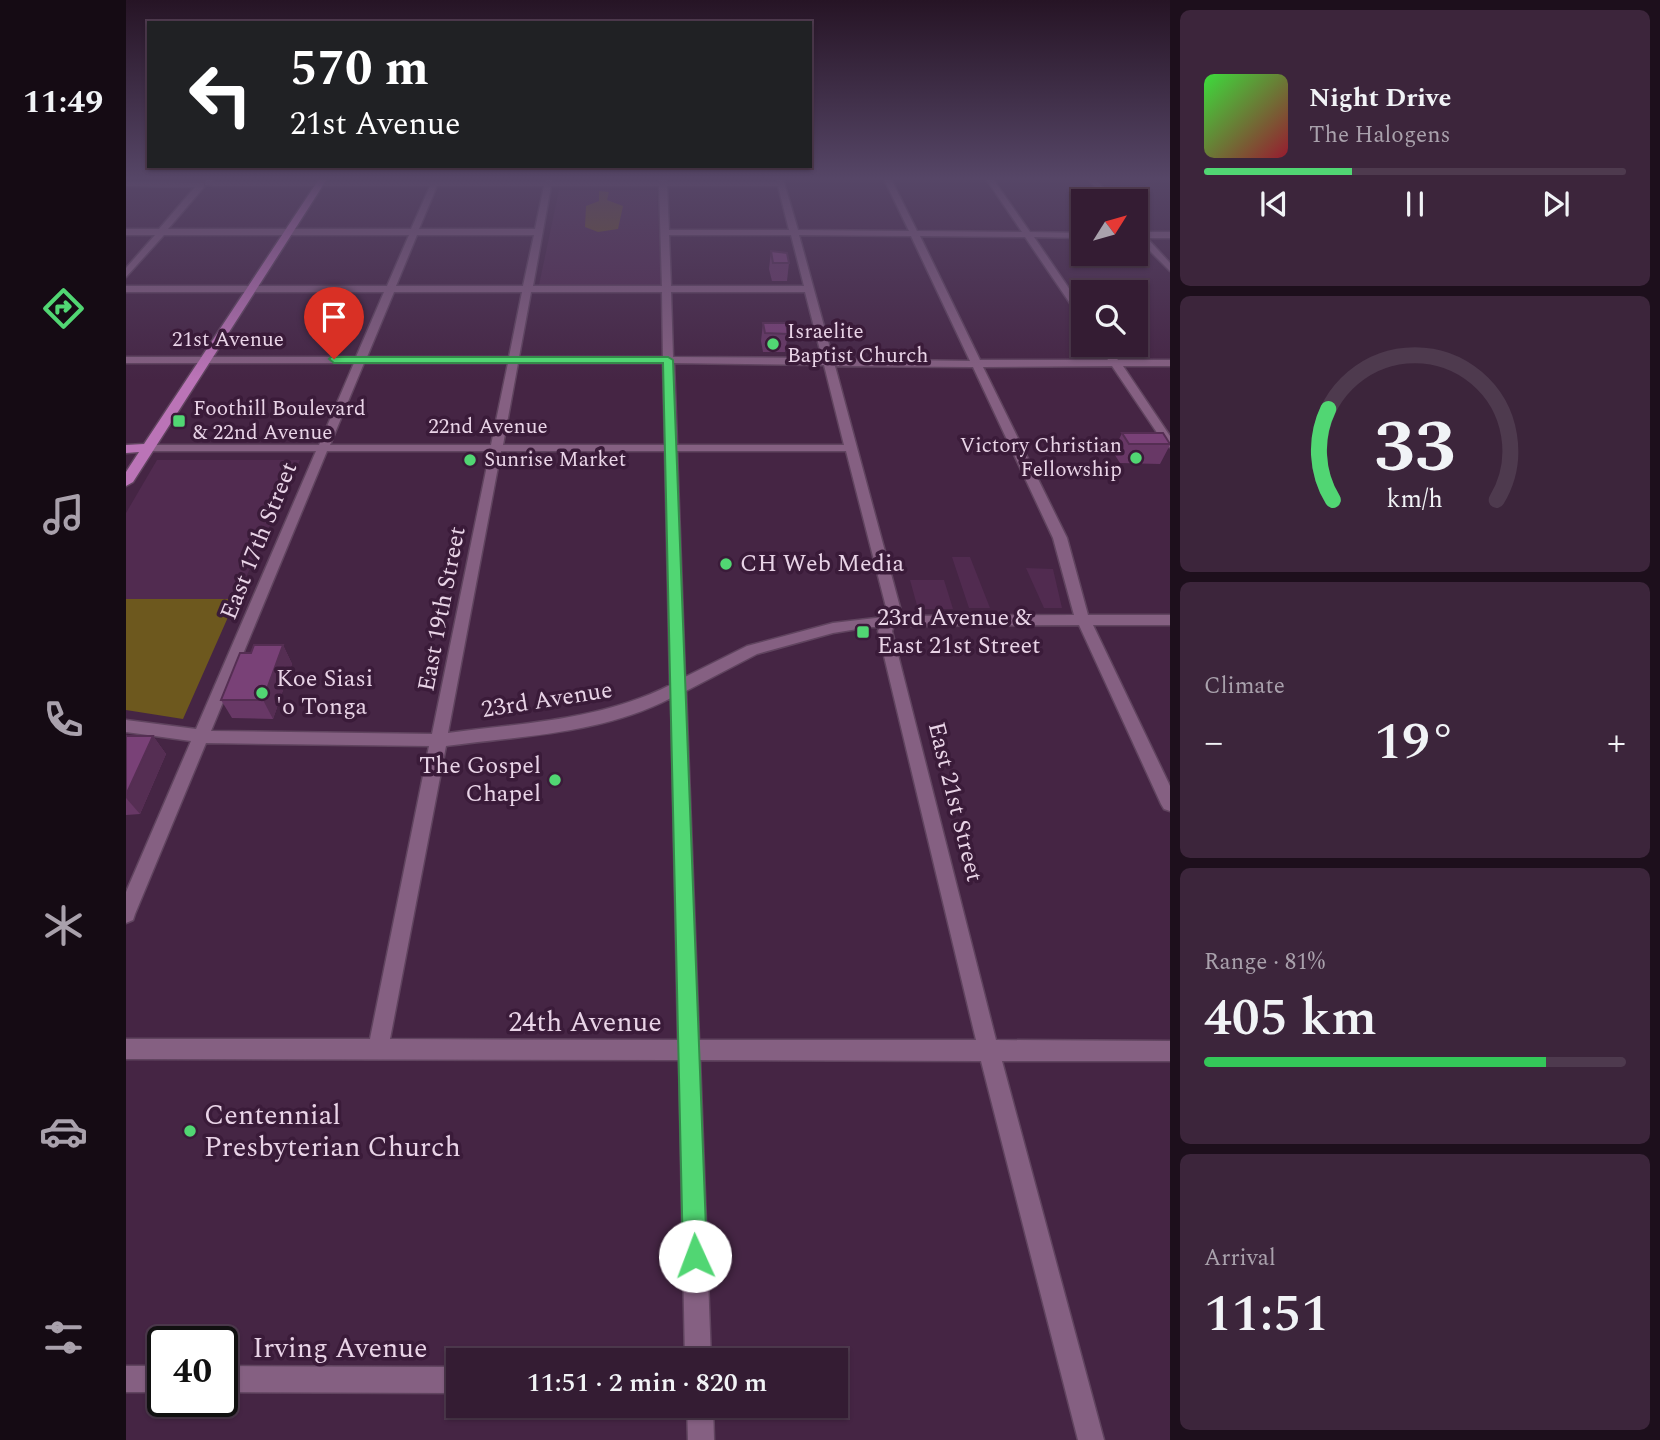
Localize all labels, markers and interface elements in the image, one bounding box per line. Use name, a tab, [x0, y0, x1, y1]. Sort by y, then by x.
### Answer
text: 570 m	[290, 32, 429, 107]
icon: left	[175, 49, 266, 140]
text: 11:49	[23, 78, 103, 127]
text: Night Drive	[1309, 78, 1451, 118]
text: 21st Avenue	[290, 100, 460, 149]
text: The Halogens	[1309, 118, 1451, 153]
icon: previous	[1255, 185, 1293, 223]
icon: pause	[1396, 185, 1434, 223]
icon: next	[1537, 185, 1575, 223]
north arrow	[1071, 189, 1148, 266]
map controls	[1071, 189, 1148, 357]
button: search	[1071, 280, 1148, 357]
icon: directions	[39, 284, 88, 333]
pin	[304, 287, 364, 359]
icon: arrive	[315, 298, 353, 336]
place label: Israelite Baptist Church	[787, 316, 928, 372]
street label: 21st Avenue	[172, 324, 284, 356]
marker: Israelite Baptist Church	[765, 336, 781, 352]
place label: Foothill Boulevard & 22nd Avenue	[193, 393, 366, 449]
text: 33	[1374, 393, 1456, 504]
street label: 22nd Avenue	[428, 411, 548, 443]
marker: Foothill Boulevard & 22nd Avenue	[171, 413, 187, 429]
place label: Victory Christian Fellowship	[960, 430, 1122, 486]
place label: Sunrise Market	[484, 444, 626, 476]
marker: Victory Christian Fellowship	[1128, 450, 1144, 466]
marker: Sunrise Market	[462, 452, 478, 468]
street label: East 17th Street	[211, 457, 307, 625]
text: km/h	[1387, 481, 1443, 519]
icon: music	[39, 490, 88, 539]
street label: East 19th Street	[408, 523, 476, 695]
place label: CH Web Media	[740, 546, 905, 582]
marker: CH Web Media	[718, 556, 734, 572]
place label: 23rd Avenue & East 21st Street	[877, 600, 1041, 664]
marker: 23rd Avenue & East 21st Street	[855, 624, 871, 640]
place label: Koe Siasi 'o Tonga	[276, 661, 373, 725]
text: Climate	[1204, 669, 1285, 704]
street label: 23rd Avenue	[479, 672, 615, 728]
marker: Koe Siasi 'o Tonga	[254, 685, 270, 701]
icon: phone	[39, 695, 88, 744]
text: 19°	[1374, 703, 1456, 782]
text: −	[1204, 714, 1223, 772]
text: +	[1607, 714, 1626, 772]
street label: East 21st Street	[918, 718, 992, 886]
place label: The Gospel Chapel	[419, 748, 541, 812]
marker: The Gospel Chapel	[547, 772, 563, 788]
icon: climate	[39, 901, 88, 950]
text: Range · 81%	[1204, 945, 1325, 980]
text: 405 km	[1204, 979, 1377, 1058]
street label: 24th Avenue	[508, 1001, 662, 1044]
place label: Centennial Presbyterian Church	[204, 1094, 461, 1169]
icon: car	[39, 1107, 88, 1156]
marker: Centennial Presbyterian Church	[182, 1123, 198, 1139]
position arrow	[658, 1219, 732, 1293]
text: Arrival	[1204, 1241, 1276, 1276]
text: 11:51	[1204, 1275, 1329, 1354]
icon: filters	[39, 1313, 88, 1362]
speed limit sign: 40	[147, 1326, 238, 1417]
street label: Irving Avenue	[252, 1327, 428, 1370]
text: 11:51 · 2 min · 820 m	[527, 1363, 767, 1403]

